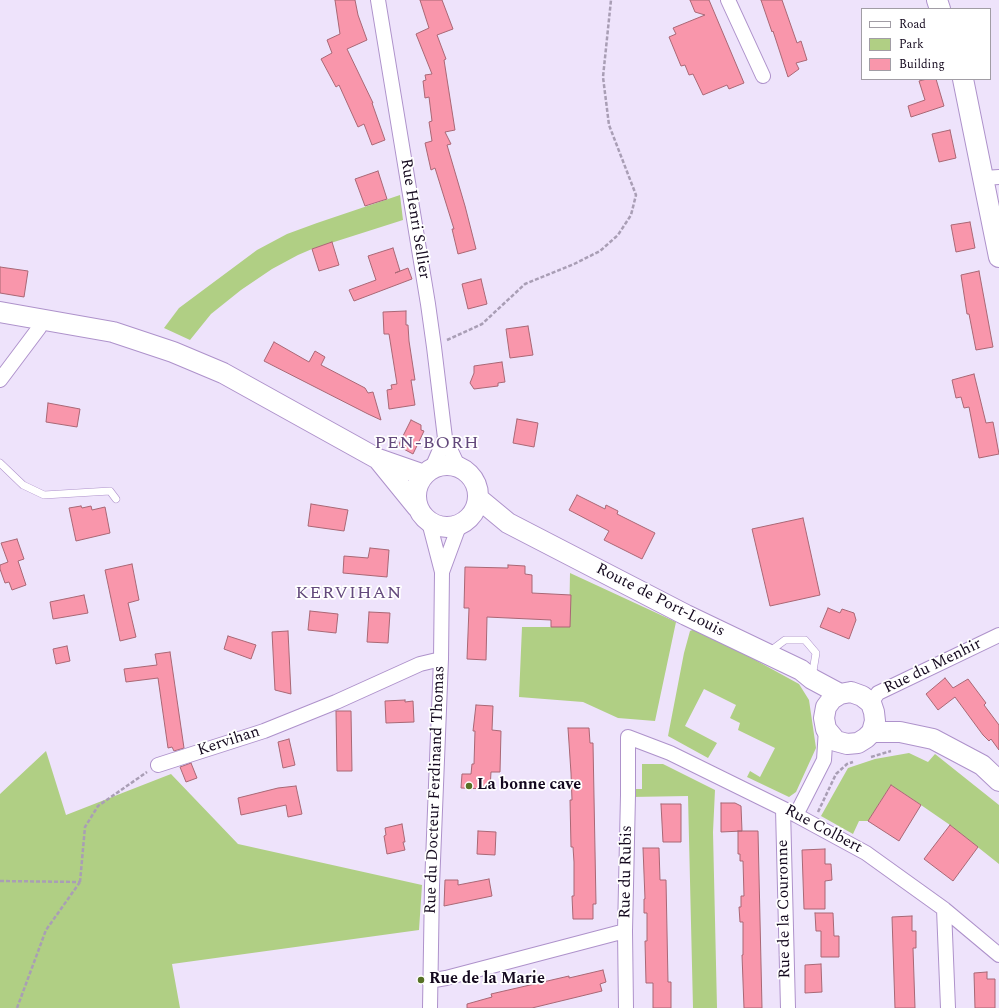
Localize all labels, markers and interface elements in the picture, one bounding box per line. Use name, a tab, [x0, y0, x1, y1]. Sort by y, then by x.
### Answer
legend	[861, 8, 991, 80]
text: Road	[899, 15, 926, 34]
text: Park	[899, 35, 924, 54]
text: Building	[899, 55, 945, 74]
street label: Rue Henri Sellier	[395, 157, 433, 281]
district label: PEN-BORH	[374, 433, 480, 455]
street label: Route de Port-Louis	[592, 560, 728, 642]
district label: KERVIHAN	[296, 583, 402, 605]
street label: Rue du Menhir	[881, 635, 985, 699]
street label: Rue du Docteur Ferdinand Thomas	[422, 665, 450, 915]
street label: Kervihan	[195, 723, 263, 761]
place label: La bonne cave	[477, 776, 581, 796]
marker: La bonne cave	[464, 781, 474, 791]
street label: Rue Colbert	[781, 802, 865, 858]
street label: Rue du Rubis	[617, 825, 637, 919]
street label: Rue de la Couronne	[774, 839, 796, 979]
place label: Rue de la Marie	[429, 970, 545, 990]
marker: Rue de la Marie	[416, 975, 426, 985]

